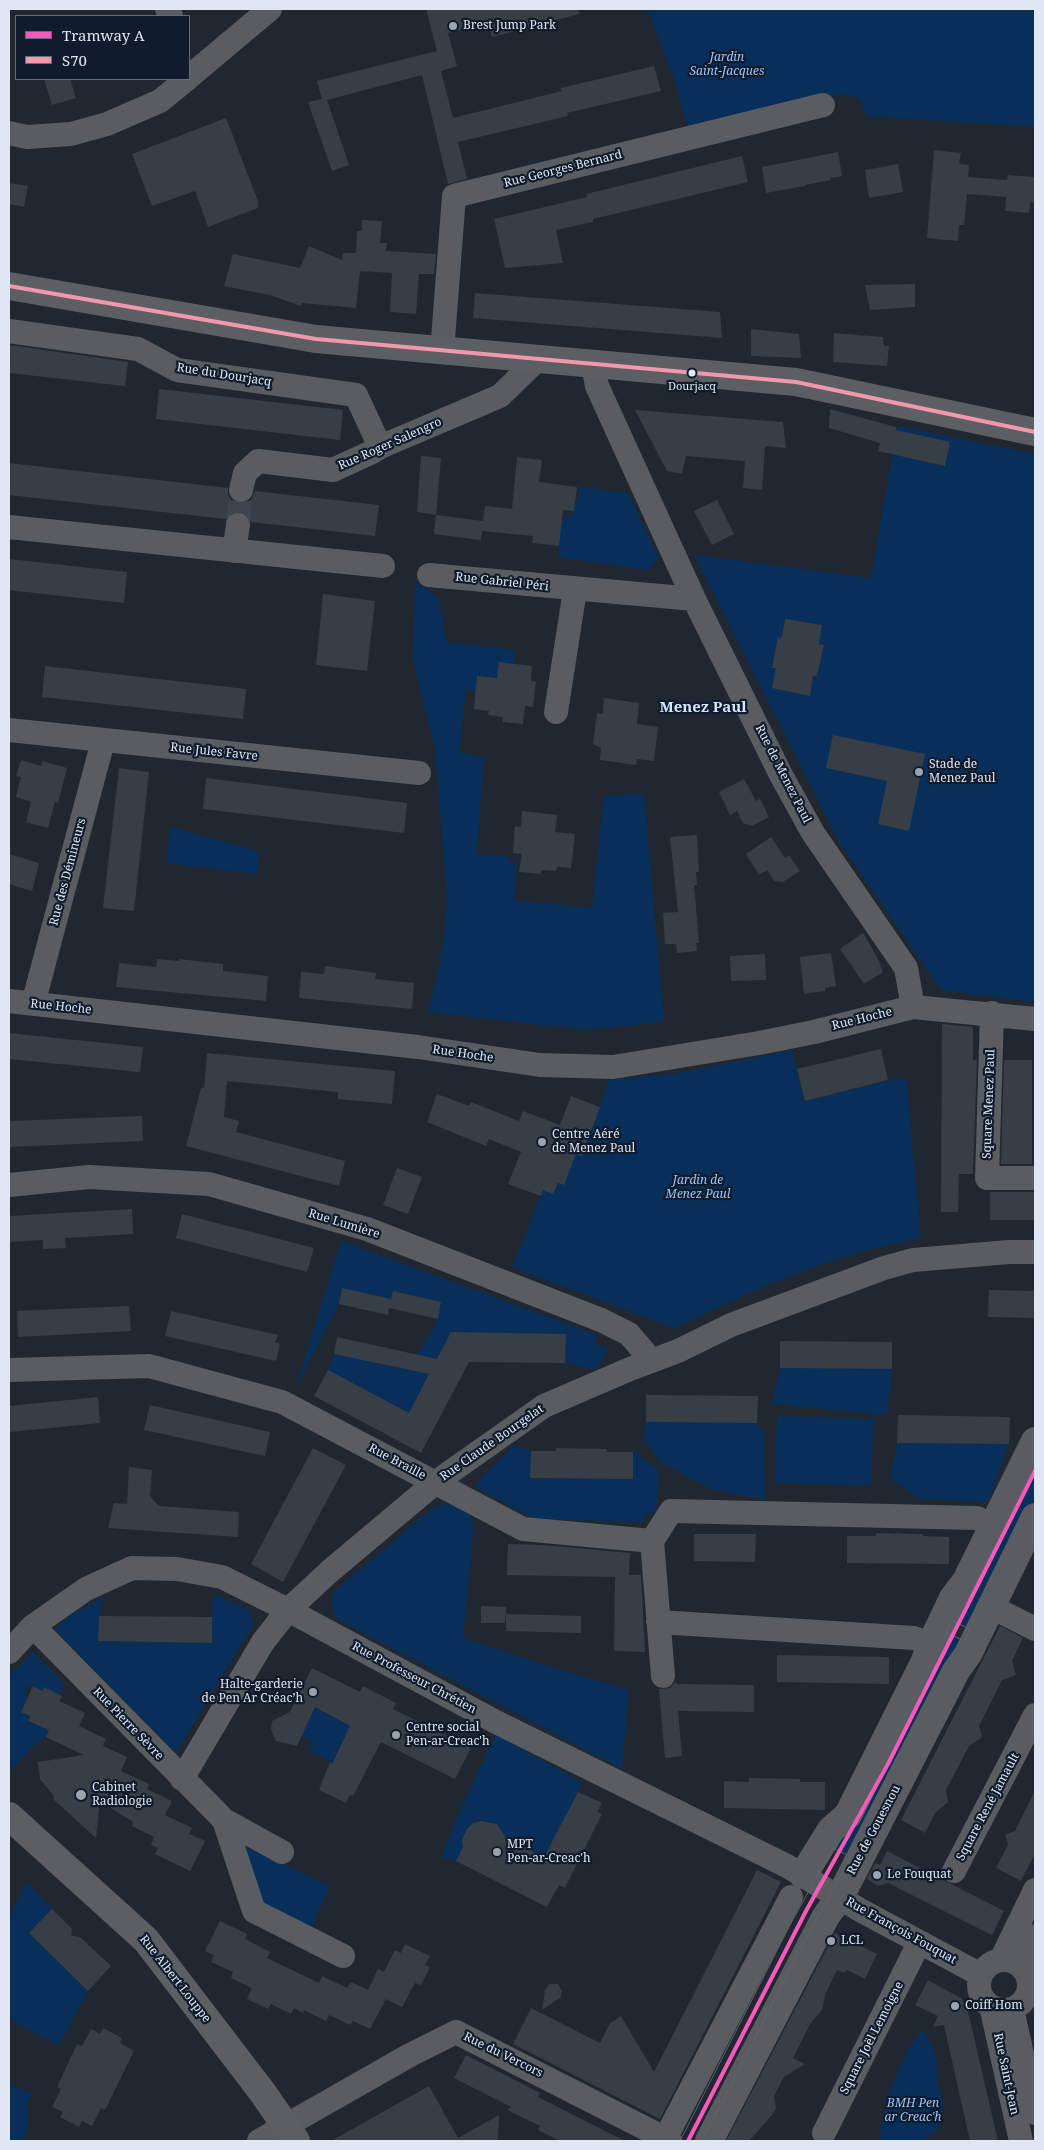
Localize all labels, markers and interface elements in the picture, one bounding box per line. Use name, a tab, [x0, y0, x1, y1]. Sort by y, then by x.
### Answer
legend	[15, 15, 190, 80]
place label: Brest Jump Park	[463, 19, 556, 33]
marker: Brest Jump Park	[447, 20, 459, 32]
text: Tramway A	[62, 25, 145, 45]
text: S70	[62, 50, 87, 70]
park label: Jardin Saint-Jacques	[690, 51, 764, 79]
street label: Rue Georges Bernard	[502, 147, 624, 191]
street label: Rue du Dourjacq	[176, 360, 272, 390]
marker: Dourjacq	[687, 368, 697, 378]
place label: Dourjacq	[668, 380, 716, 394]
street label: Rue Roger Salengro	[336, 415, 444, 473]
street label: Rue Gabriel Péri	[455, 570, 549, 594]
district label: Menez Paul	[659, 699, 747, 717]
street label: Rue de Menez Paul	[752, 722, 814, 826]
street label: Rue Jules Favre	[169, 740, 259, 764]
place label: Stade de Menez Paul	[929, 758, 995, 786]
marker: Stade de Menez Paul	[913, 766, 925, 778]
street label: Rue des Démineurs	[47, 817, 89, 927]
street label: Rue Hoche	[30, 997, 92, 1017]
street label: Rue Hoche	[830, 1005, 894, 1033]
street label: Rue Hoche	[432, 1043, 494, 1065]
street label: Square Menez Paul	[980, 1049, 998, 1159]
place label: Centre Aéré de Menez Paul	[552, 1128, 635, 1156]
marker: Centre Aéré de Menez Paul	[536, 1136, 548, 1148]
park label: Jardin de Menez Paul	[666, 1174, 730, 1202]
street label: Rue Lumière	[307, 1206, 381, 1242]
street label: Rue Claude Bourgelat	[437, 1402, 547, 1484]
street label: Rue Braille	[366, 1441, 428, 1483]
street label: Rue Professeur Chrétien	[349, 1639, 479, 1717]
place label: Halte-garderie de Pen Ar Créac’h	[202, 1678, 303, 1706]
street label: Rue Pierre Sèvre	[90, 1685, 166, 1763]
marker: Halte-garderie de Pen Ar Créac’h	[307, 1686, 319, 1698]
place label: Centre social Pen-ar-Creac'h	[406, 1721, 490, 1749]
marker: Centre social Pen-ar-Creac'h	[390, 1729, 402, 1741]
street label: Square René Jamault	[954, 1751, 1022, 1863]
place label: Cabinet Radiologie	[92, 1781, 152, 1809]
street label: Rue de Gouesnou	[844, 1783, 904, 1877]
marker: Cabinet Radiologie	[74, 1788, 88, 1802]
place label: MPT Pen-ar-Creac'h	[507, 1838, 591, 1866]
marker: MPT Pen-ar-Creac'h	[491, 1846, 503, 1858]
place label: Le Fouquat	[887, 1868, 951, 1882]
marker: Le Fouquat	[871, 1869, 883, 1881]
street label: Rue François Fouquat	[843, 1895, 959, 1967]
street label: Rue Albert Louppe	[136, 1932, 214, 2026]
place label: LCL	[841, 1934, 863, 1948]
marker: LCL	[825, 1935, 837, 1947]
street label: Square Joël Lemoigne	[837, 1979, 907, 2097]
place label: Coiff Hom	[965, 1999, 1023, 2013]
marker: Coiff Hom	[949, 2000, 961, 2012]
street label: Rue du Vercors	[461, 2030, 545, 2080]
street label: Rue Saint-Jean	[990, 2032, 1022, 2116]
park label: BMH Pen ar Creac'h	[884, 2097, 942, 2125]

